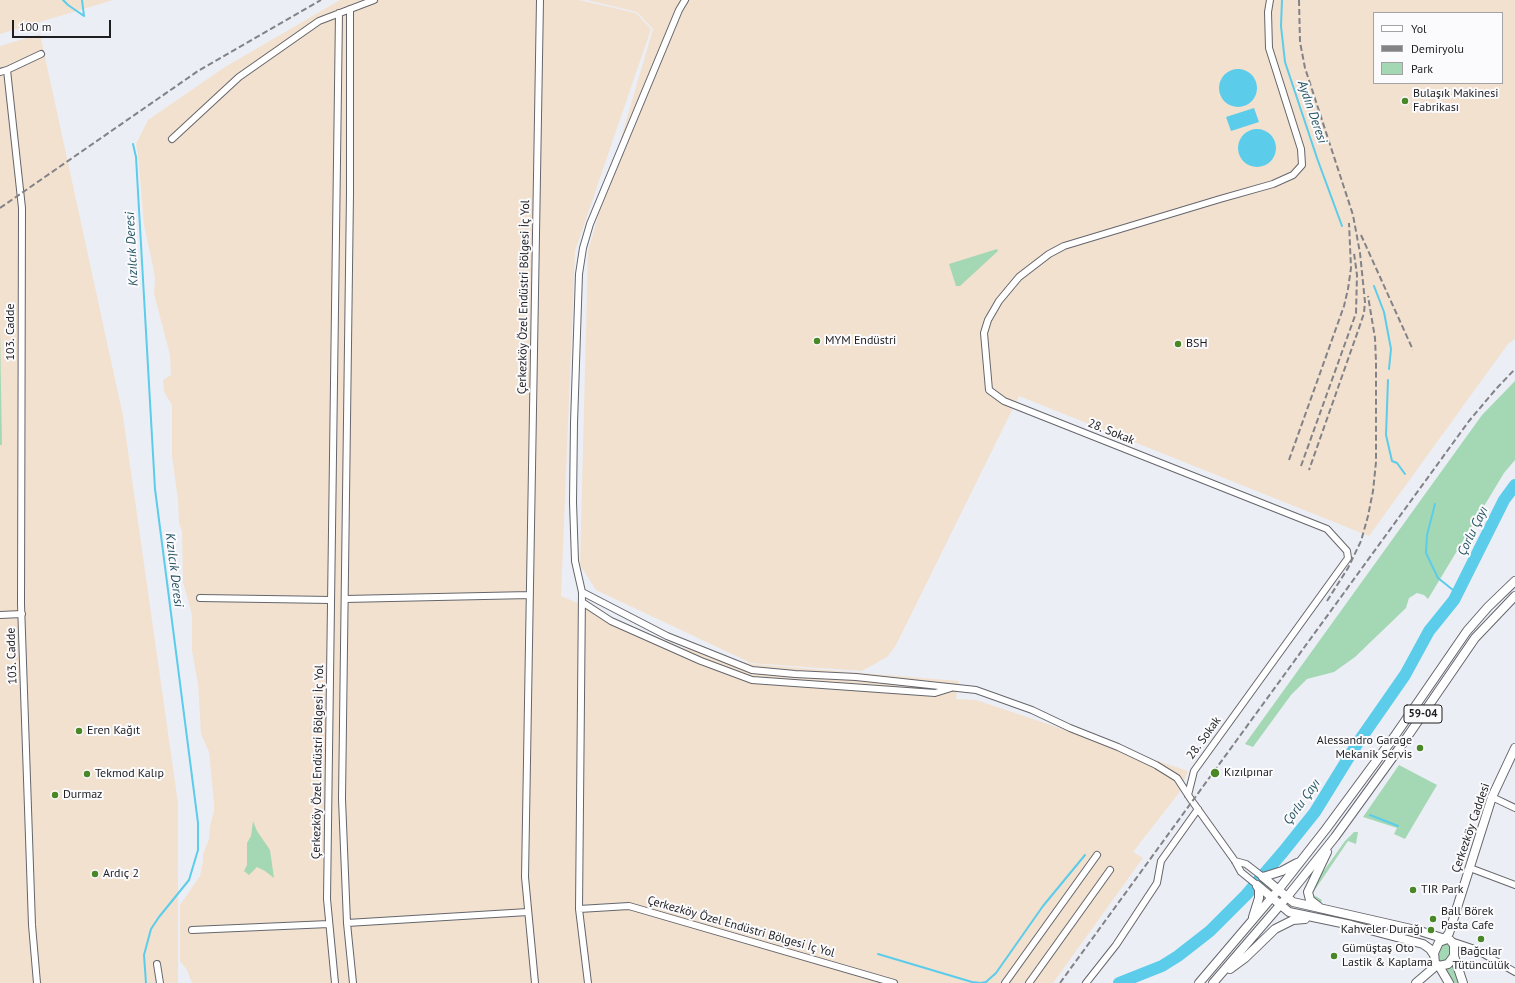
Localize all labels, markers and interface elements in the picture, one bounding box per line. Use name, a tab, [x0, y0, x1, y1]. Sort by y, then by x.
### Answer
scale bar	[14, 12, 113, 38]
legend	[1373, 12, 1503, 84]
text: 100 m	[19, 19, 52, 34]
text: Yol	[1411, 21, 1427, 36]
text: Demiryolu	[1411, 41, 1464, 56]
text: Park	[1411, 61, 1433, 76]
water label: Aydın Deresi	[1294, 78, 1330, 146]
place label: Bulaşık Makinesi Fabrikası	[1413, 87, 1498, 115]
marker: Bulaşık Makinesi Fabrikası	[1400, 96, 1410, 106]
street label: Çerkezköy Özel Endüstri Bölgesi İç Yol	[515, 200, 533, 394]
water label: Kızılcık Deresi	[122, 211, 142, 287]
street label: 103. Cadde	[4, 304, 18, 360]
place label: MYM Endüstri	[825, 334, 896, 348]
marker: MYM Endüstri	[812, 336, 822, 346]
place label: BSH	[1186, 337, 1207, 351]
marker: BSH	[1173, 339, 1183, 349]
street label: 28. Sokak	[1086, 416, 1136, 448]
water label: Çorlu Çayı	[1454, 504, 1492, 558]
water label: Kızılcık Deresi	[162, 532, 186, 608]
street label: 103. Cadde	[4, 627, 20, 685]
street label: Çerkezköy Özel Endüstri Bölgesi İç Yol	[309, 665, 327, 859]
road number: 59-04	[1404, 705, 1442, 723]
street label: 28. Sokak	[1184, 714, 1224, 762]
place label: Eren Kağıt	[87, 724, 140, 738]
marker: Eren Kağıt	[74, 726, 84, 736]
place label: Alessandro Garage Mekanik Servis	[1317, 734, 1412, 762]
marker: Alessandro Garage Mekanik Servis	[1415, 743, 1425, 753]
place label: Kızılpınar	[1224, 766, 1273, 780]
place label: Tekmod Kalıp	[95, 767, 164, 781]
marker: Kızılpınar	[1209, 767, 1221, 779]
marker: Tekmod Kalıp	[82, 769, 92, 779]
water label: Çorlu Çayı	[1280, 776, 1324, 828]
street label: Çerkezköy Caddesi	[1449, 781, 1493, 875]
place label: Durmaz	[63, 788, 102, 802]
marker: Durmaz	[50, 790, 60, 800]
place label: Ardıç 2	[103, 867, 139, 881]
marker: Ardıç 2	[90, 869, 100, 879]
place label: TIR Park	[1421, 883, 1464, 897]
marker: TIR Park	[1408, 885, 1418, 895]
street label: Çerkezköy Özel Endüstri Bölgesi İç Yol	[646, 893, 836, 961]
place label: Ball Börek Pasta Cafe	[1441, 905, 1494, 933]
marker: Ball Börek Pasta Cafe	[1428, 914, 1438, 924]
place label: Kahveler Durağı	[1341, 923, 1423, 937]
marker: Kahveler Durağı	[1426, 925, 1436, 935]
marker: Bağcılar Tütüncülük	[1476, 934, 1486, 944]
place label: Gümüştaş Oto Lastik & Kaplama	[1342, 942, 1433, 970]
place label: Bağcılar Tütüncülük	[1453, 945, 1509, 973]
marker: Gümüştaş Oto Lastik & Kaplama	[1329, 951, 1339, 961]

